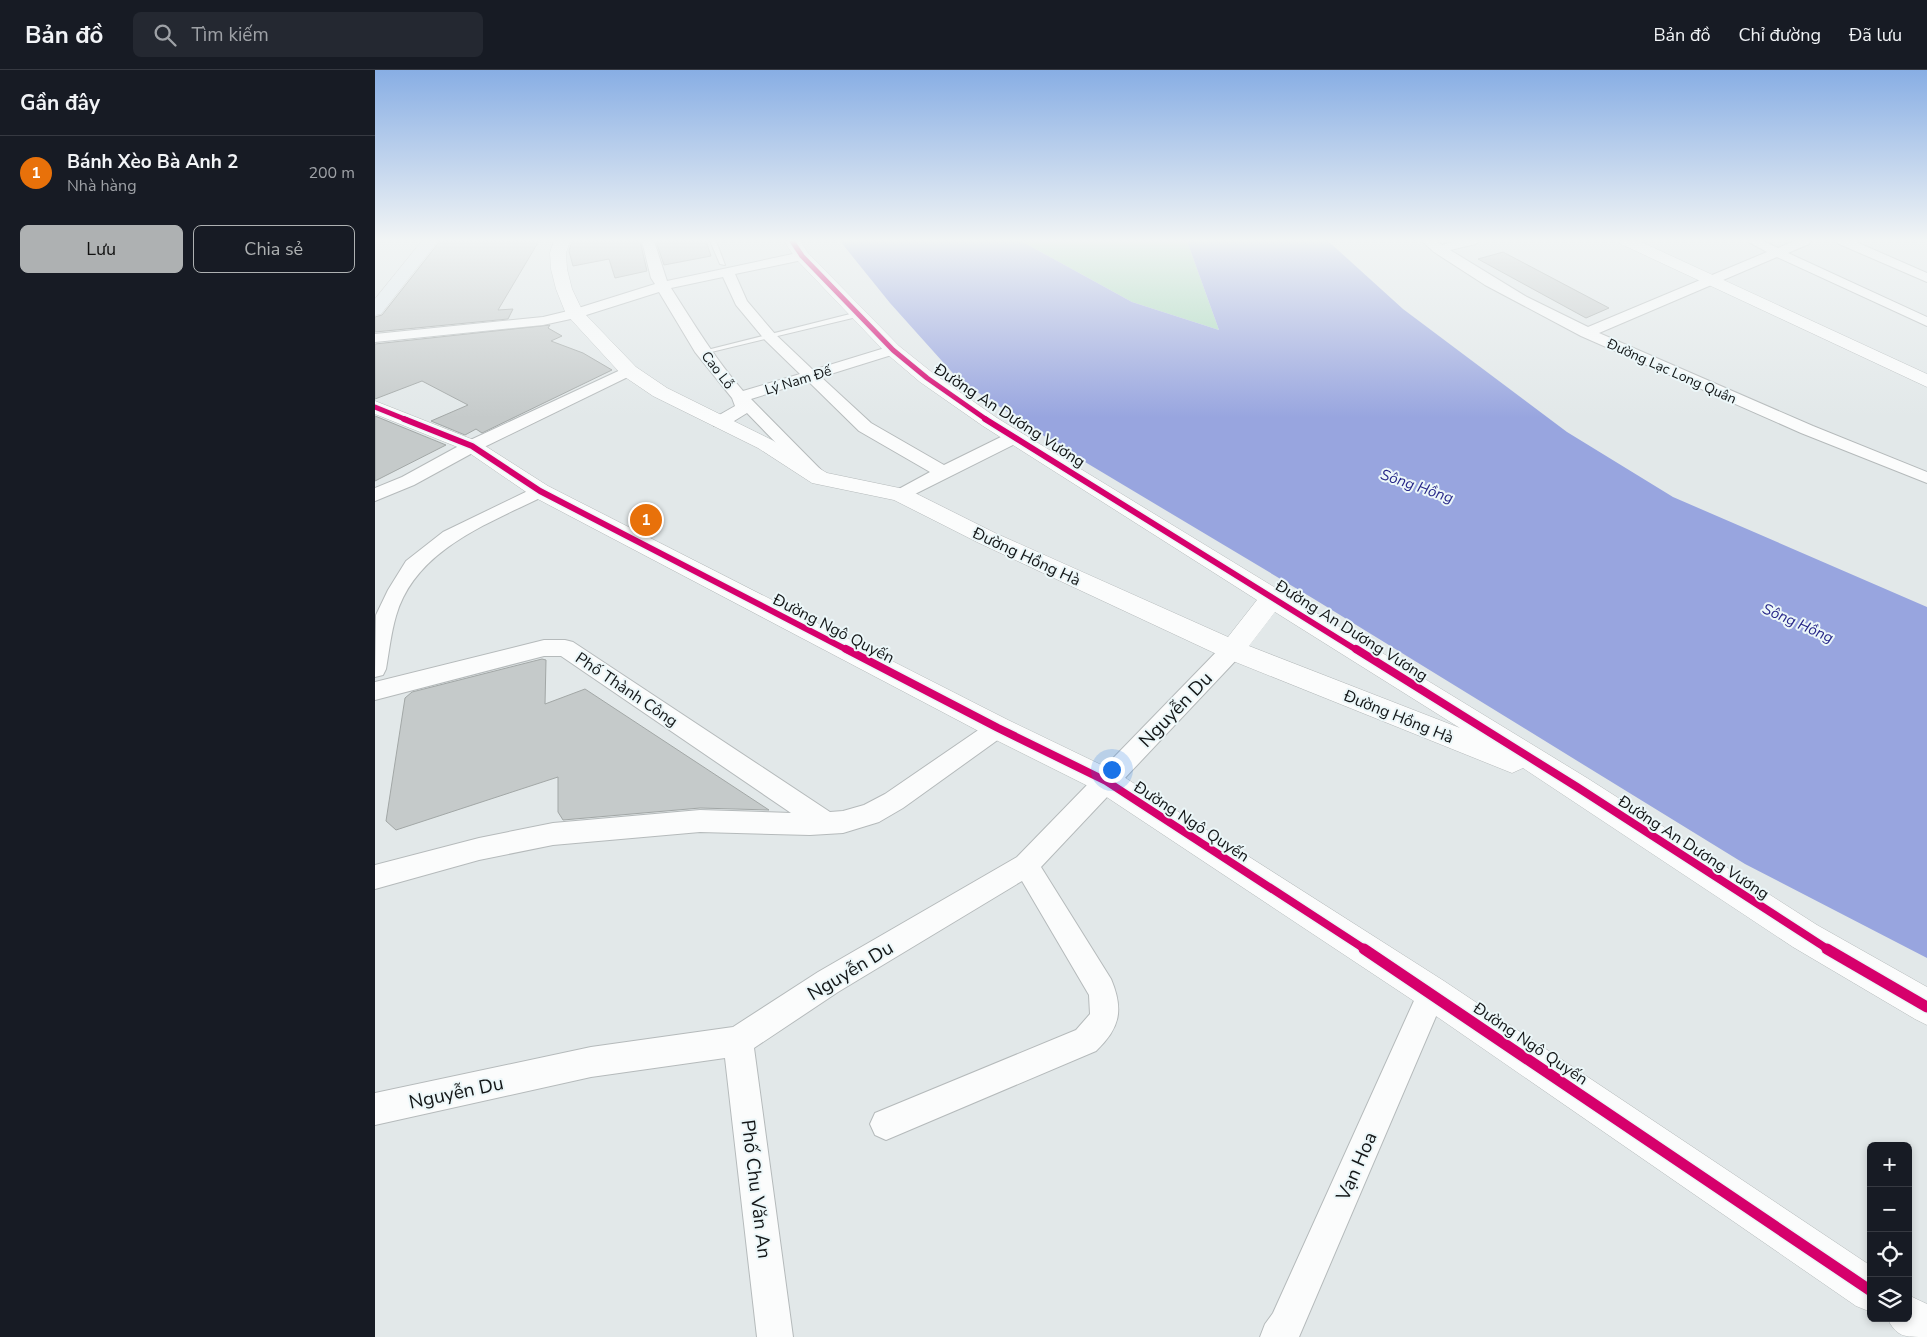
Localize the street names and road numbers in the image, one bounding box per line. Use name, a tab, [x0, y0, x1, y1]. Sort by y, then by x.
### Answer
street label: Đường Lạc Long Quân	[1603, 334, 1740, 409]
street label: Cao Lỗ	[697, 347, 739, 393]
street label: Đường An Dương Vương	[929, 358, 1089, 473]
street label: Lý Nam Đế	[762, 361, 834, 400]
street label: Đường Hồng Hà	[968, 522, 1084, 592]
street label: Đường An Dương Vương	[1270, 574, 1432, 687]
street label: Đường Ngô Quyến	[768, 588, 898, 669]
street label: Phố Thành Công	[571, 647, 682, 732]
street label: Nguyễn Du	[1133, 666, 1218, 753]
street label: Đường Hồng Hà	[1340, 685, 1457, 749]
street label: Đường Ngô Quyến	[1129, 776, 1253, 867]
street label: Đường An Dương Vương	[1613, 790, 1773, 905]
street label: Nguyễn Du	[803, 935, 898, 1007]
street label: Đường Ngô Quyến	[1468, 997, 1592, 1090]
street label: Nguyễn Du	[407, 1070, 506, 1116]
street label: Phố Chu Văn An	[735, 1118, 777, 1260]
street label: Vạn Hoa	[1330, 1128, 1384, 1206]

